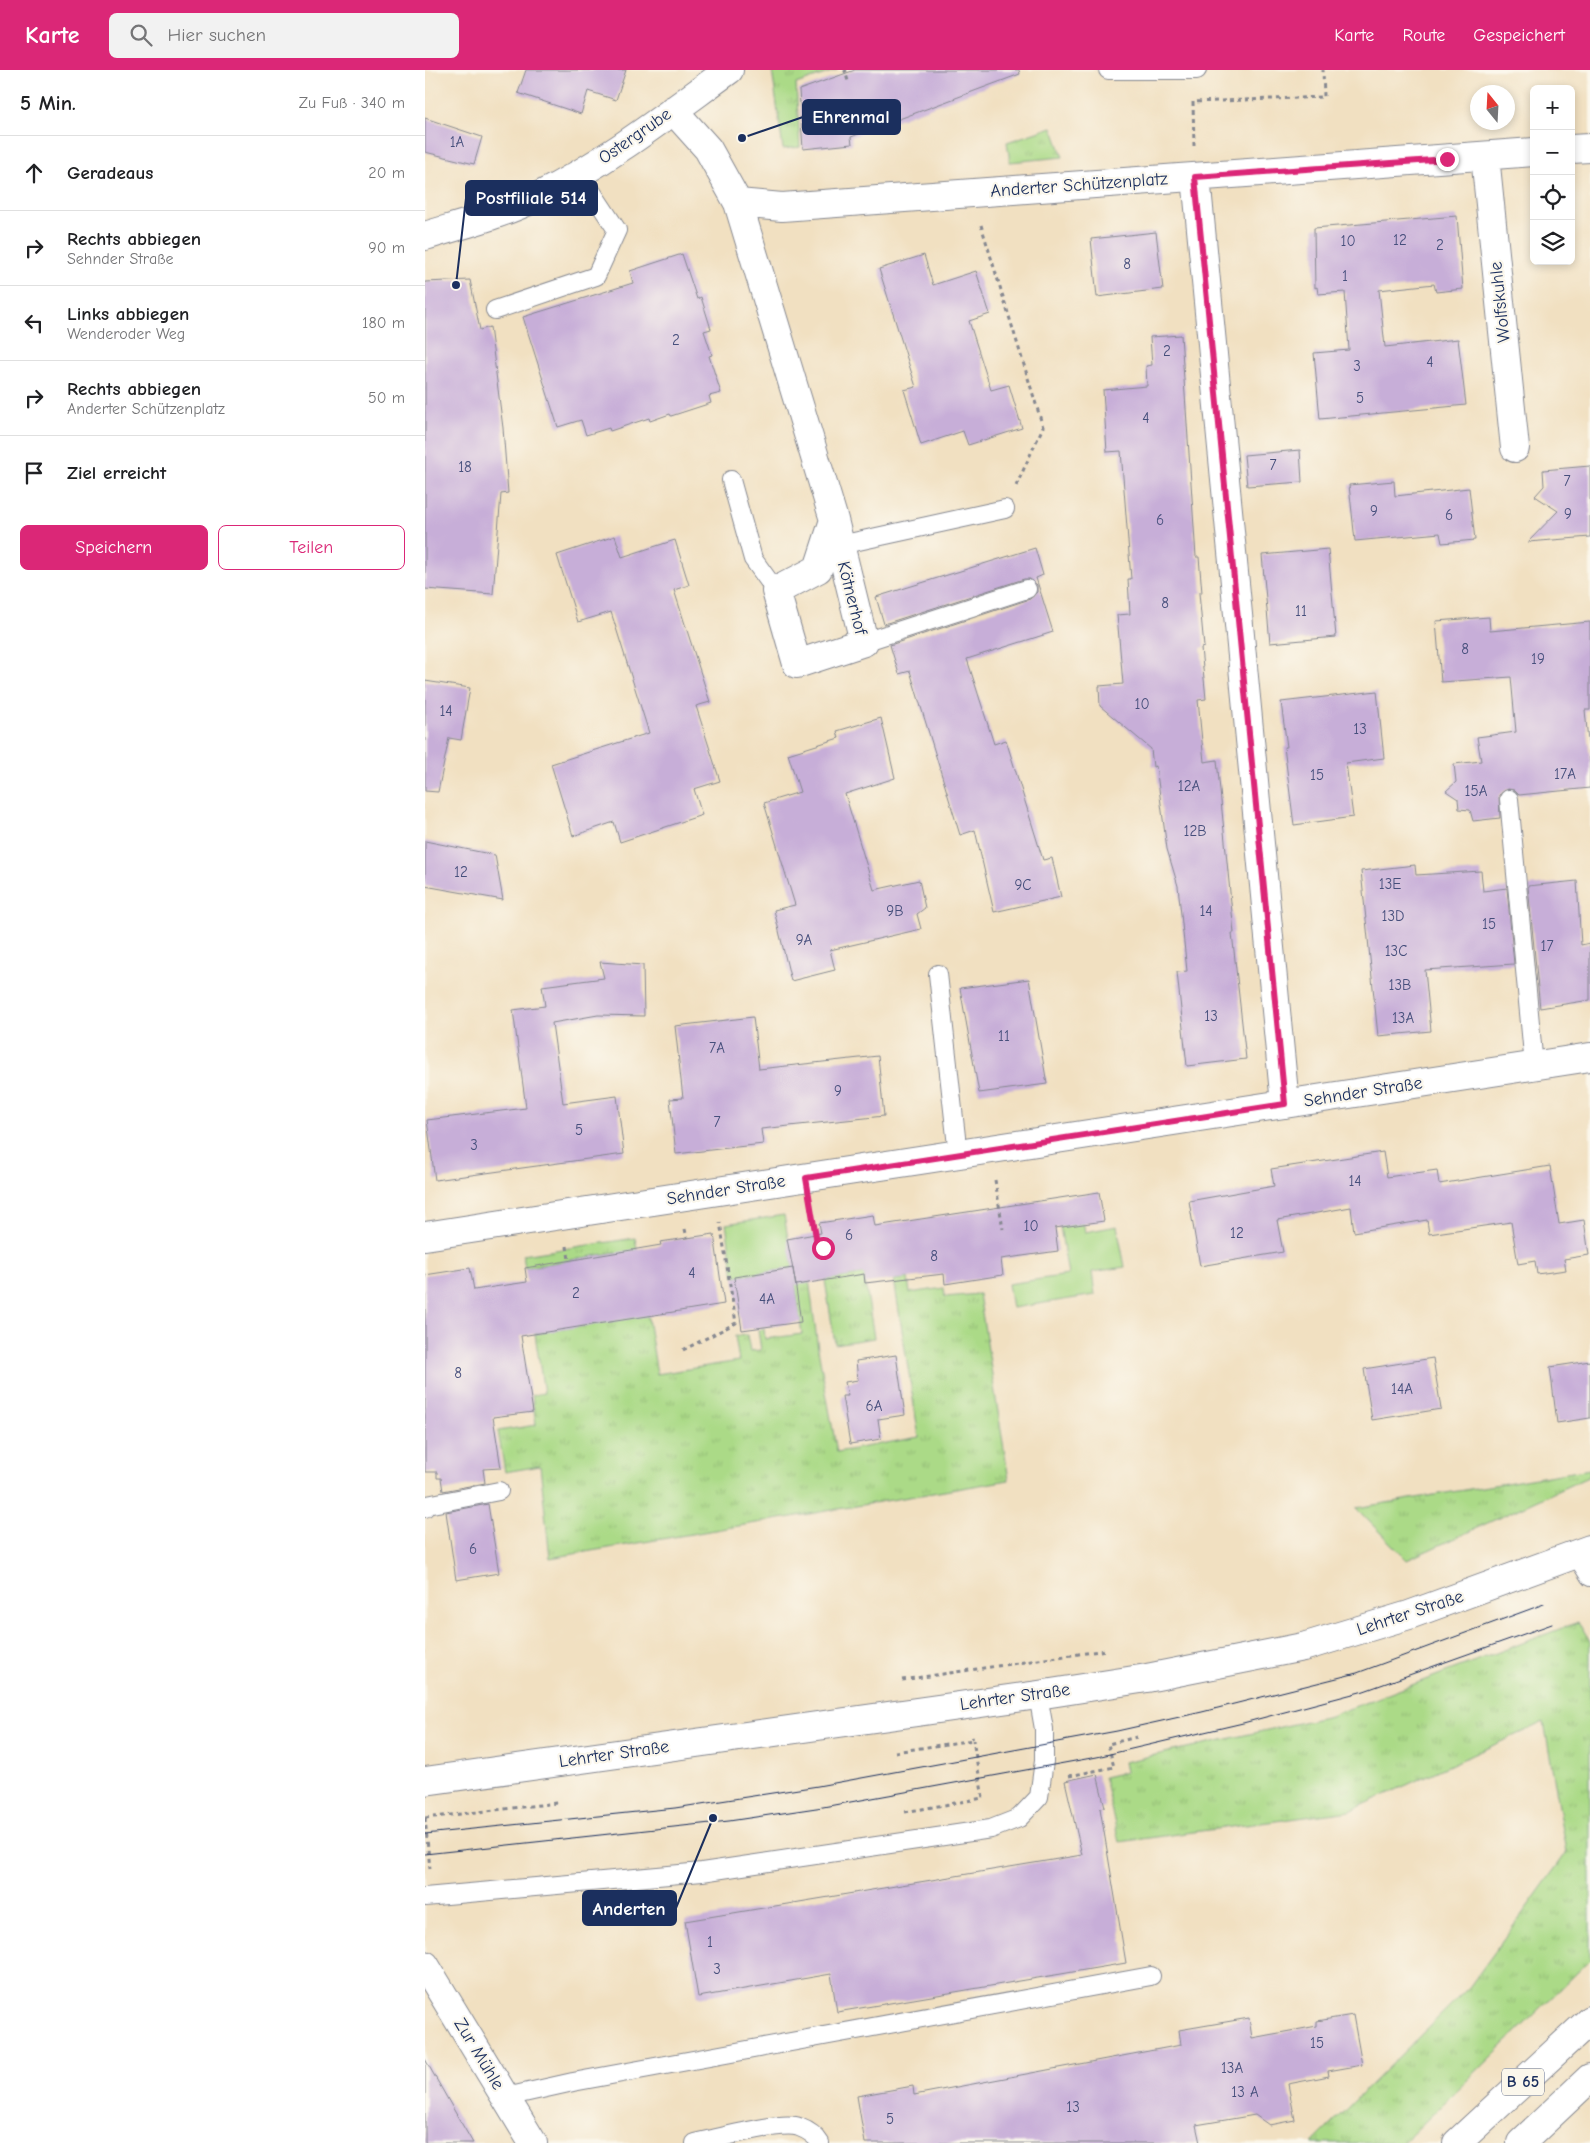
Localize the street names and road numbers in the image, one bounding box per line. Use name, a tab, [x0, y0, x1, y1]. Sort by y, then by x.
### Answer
street label: Ostergrube	[595, 103, 675, 169]
street label: Anderter Schützenplatz	[990, 168, 1169, 202]
street label: Wolfskuhle	[1485, 260, 1515, 344]
street label: Kötnerhof	[833, 559, 871, 638]
street label: Sehnder Straße	[1302, 1072, 1424, 1112]
street label: Sehnder Straße	[665, 1170, 787, 1210]
street label: Lehrter Straße	[1354, 1586, 1466, 1640]
street label: Lehrter Straße	[959, 1679, 1071, 1715]
street label: Lehrter Straße	[558, 1736, 670, 1772]
street label: Zur Mühle	[449, 2014, 509, 2094]
road number: B 65	[1502, 2068, 1544, 2095]

